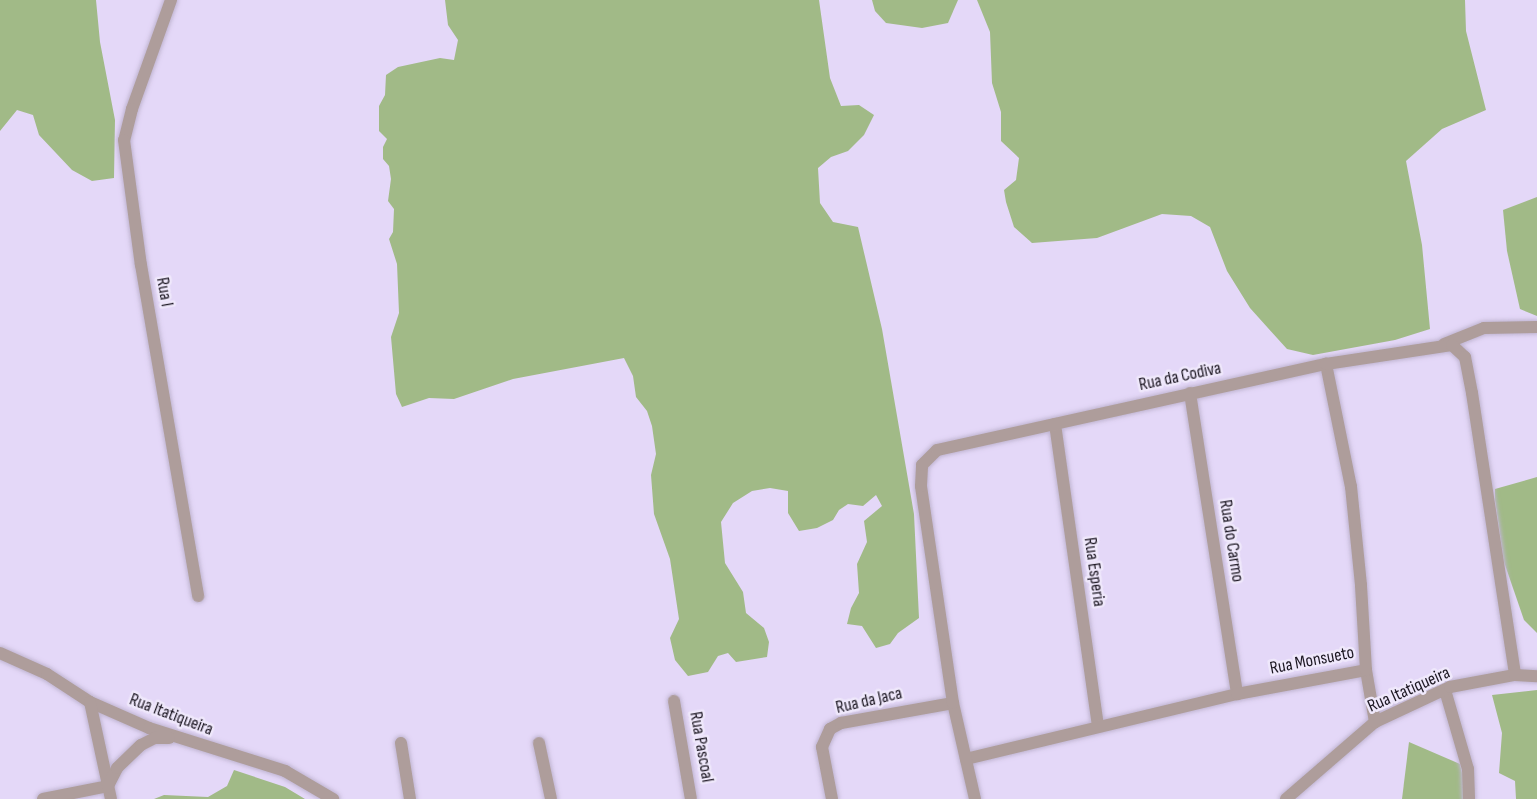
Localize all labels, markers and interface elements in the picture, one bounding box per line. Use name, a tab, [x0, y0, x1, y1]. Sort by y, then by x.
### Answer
street label: Rua I	[151, 276, 177, 308]
street label: Rua da Codiva	[1137, 358, 1223, 396]
street label: Rua do Carmo	[1214, 498, 1248, 584]
street label: Rua Esperia	[1078, 536, 1110, 608]
street label: Rua Monsueto	[1268, 642, 1356, 680]
street label: Rua Itatiqueira	[1364, 662, 1454, 718]
street label: Rua da Jaca	[834, 683, 904, 719]
street label: Rua Itatiqueira	[126, 689, 216, 741]
street label: Rua Pascoal	[684, 710, 718, 784]

